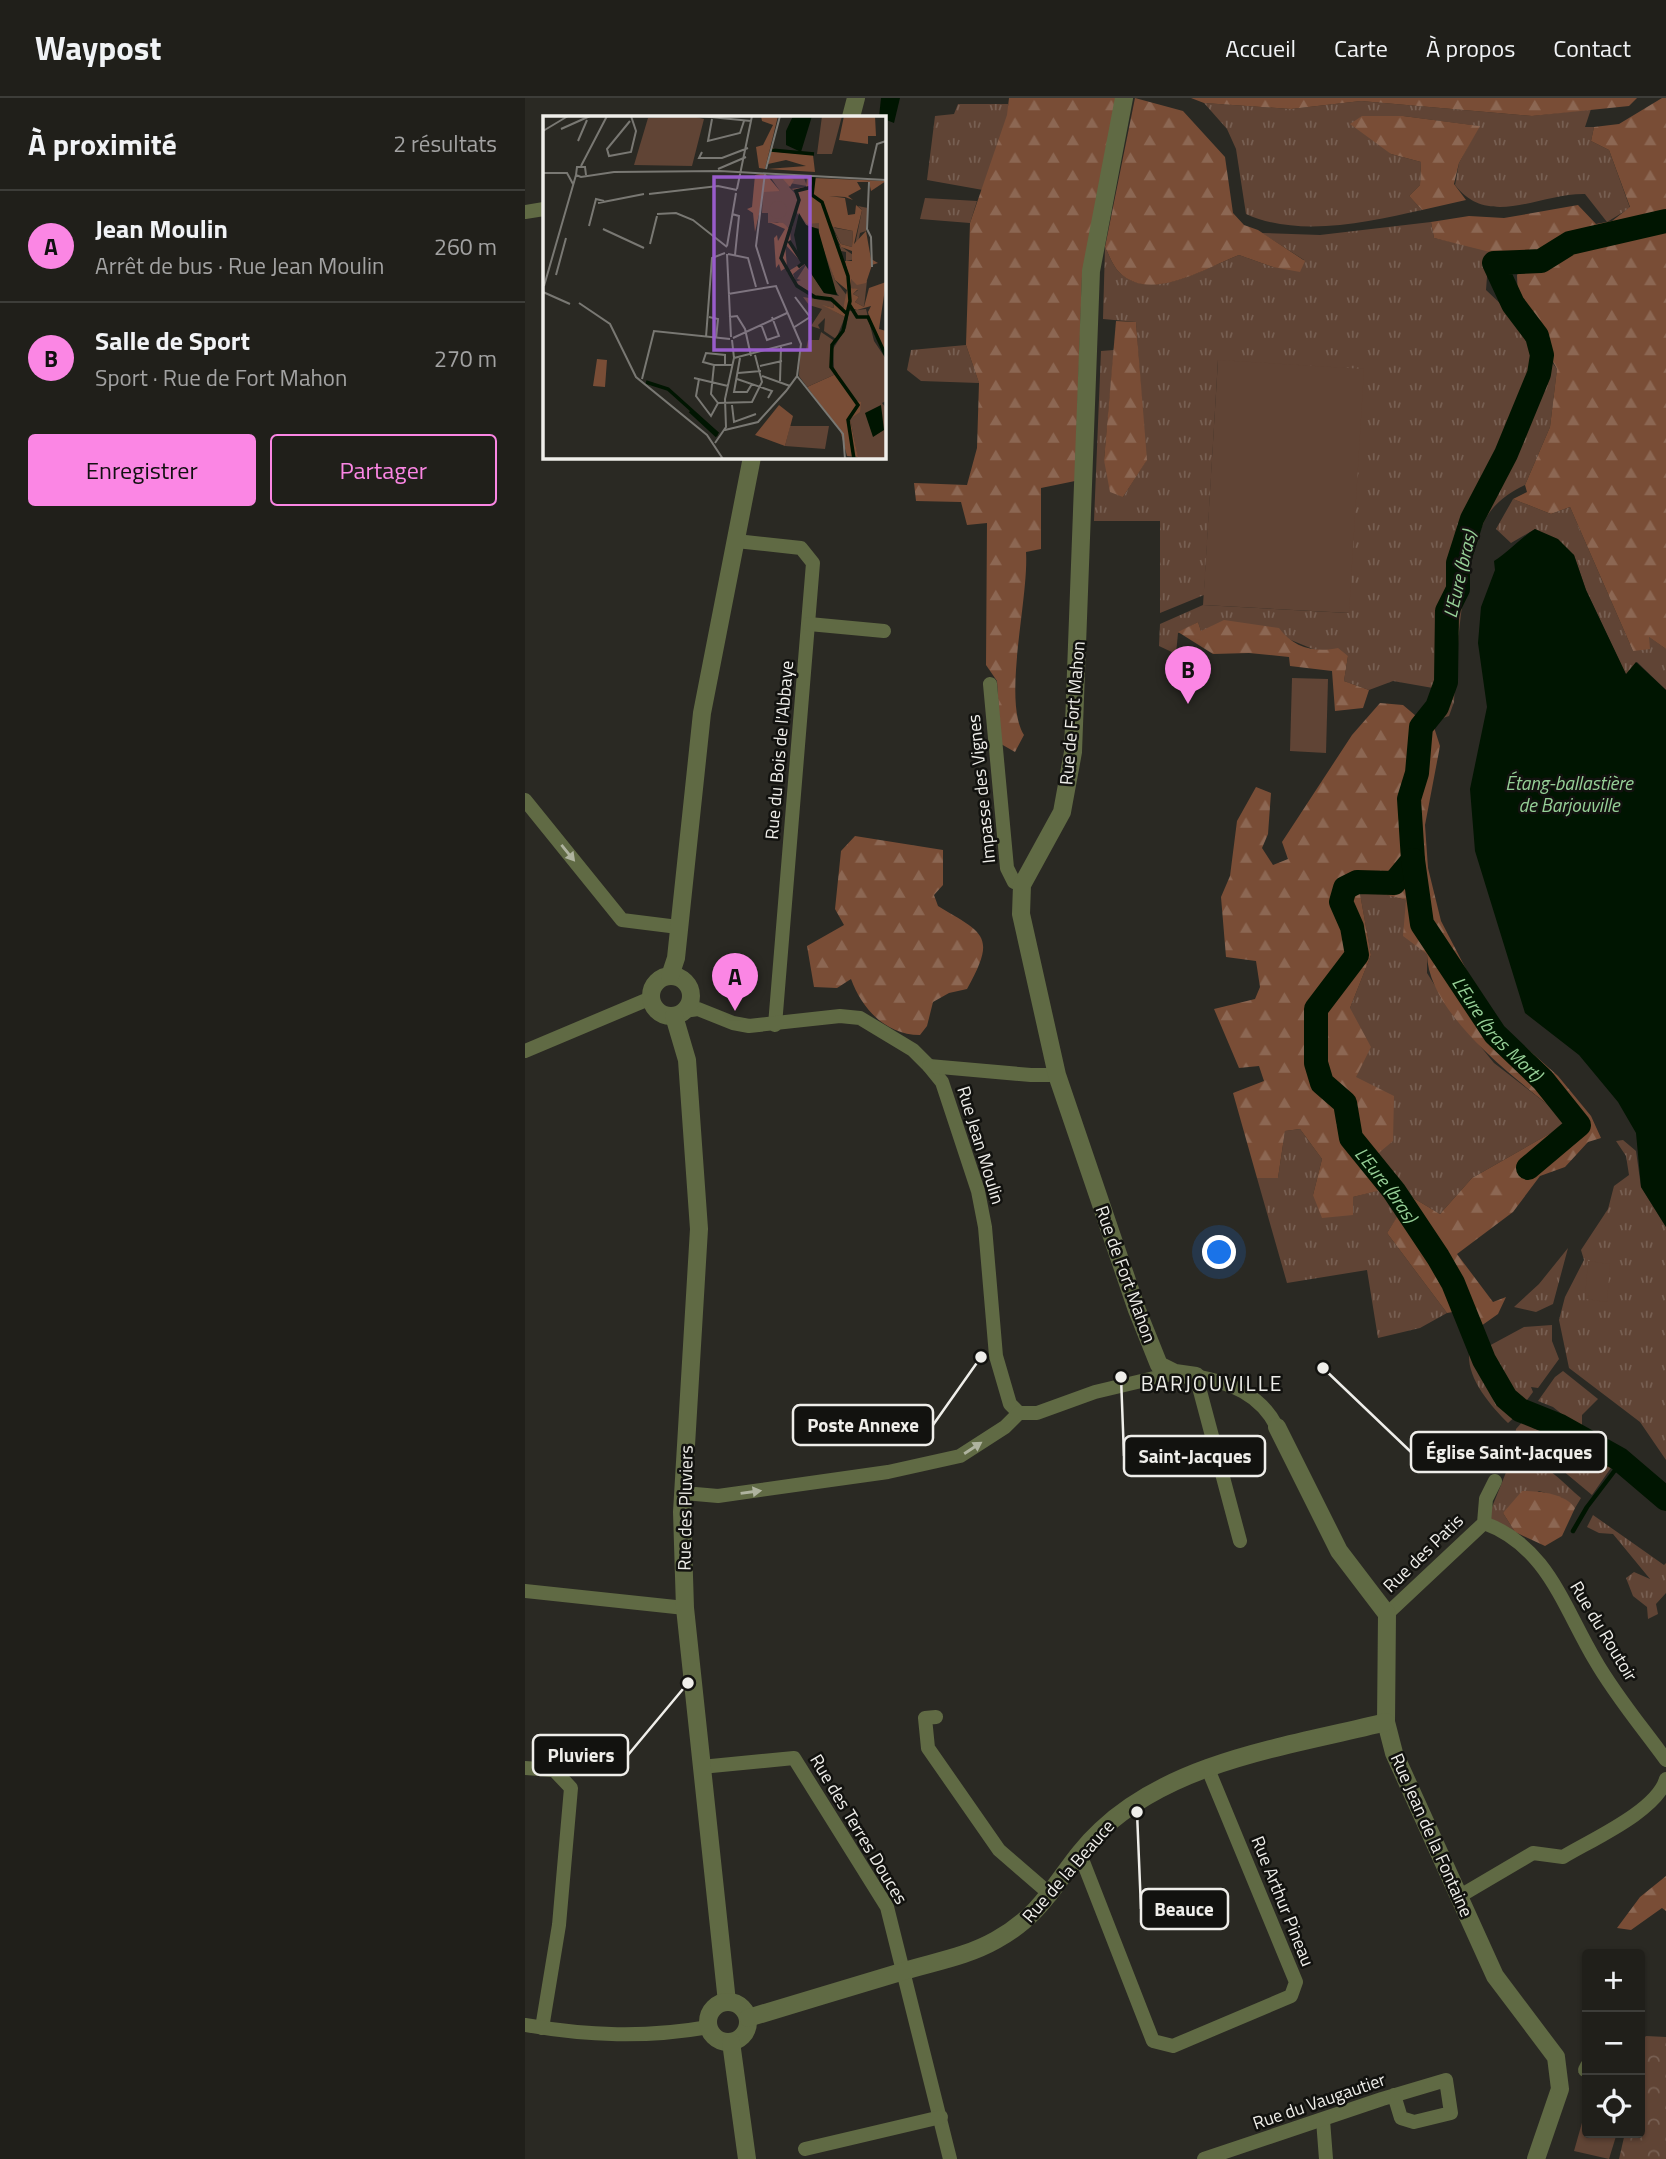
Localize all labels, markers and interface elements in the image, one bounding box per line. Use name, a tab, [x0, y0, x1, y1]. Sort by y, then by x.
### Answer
text: Waypost	[35, 23, 161, 73]
text: Accueil	[1225, 30, 1296, 66]
text: Carte	[1334, 30, 1388, 66]
text: À propos	[1426, 30, 1515, 66]
text: Contact	[1553, 30, 1631, 66]
inset map	[543, 116, 885, 458]
text: À proximité	[28, 121, 177, 167]
text: 2 résultats	[393, 126, 497, 161]
text: Jean Moulin	[95, 209, 228, 248]
text: A	[44, 229, 58, 264]
text: 260 m	[434, 229, 497, 264]
text: Arrêt de bus · Rue Jean Moulin	[95, 248, 384, 283]
text: Salle de Sport	[95, 321, 250, 360]
text: B	[44, 341, 58, 376]
text: 270 m	[434, 341, 497, 376]
text: Sport · Rue de Fort Mahon	[95, 360, 347, 395]
button: Enregistrer	[28, 434, 256, 506]
button: Partager	[270, 434, 497, 506]
water label: L'Eure (bras)	[1435, 526, 1483, 620]
street label: Rue de Fort Mahon	[1052, 640, 1092, 786]
pin: B	[1165, 646, 1211, 704]
street label: Rue du Bois de l'Abbaye	[758, 659, 800, 841]
street label: Impasse des Vignes	[960, 713, 1002, 865]
water label: Étang-ballastière de Barjouville	[1505, 768, 1634, 819]
one-way arrow	[560, 845, 575, 862]
pin: A	[712, 953, 758, 1011]
water label: L'Eure (bras Mort)	[1446, 970, 1551, 1089]
street label: Rue Jean Moulin	[950, 1083, 1012, 1207]
water label: L'Eure (bras)	[1349, 1140, 1426, 1229]
street label: Rue de Fort Mahon	[1089, 1202, 1163, 1346]
your location	[1202, 1235, 1236, 1269]
district label: BARJOUVILLE	[1141, 1367, 1283, 1399]
callout: Poste Annexe	[793, 1405, 933, 1445]
text: Poste Annexe	[807, 1410, 919, 1439]
callout: Église Saint-Jacques	[1411, 1432, 1606, 1472]
callout: Saint-Jacques	[1124, 1436, 1265, 1476]
text: Église Saint-Jacques	[1426, 1437, 1592, 1466]
text: Saint-Jacques	[1138, 1441, 1252, 1470]
one-way arrow	[964, 1442, 983, 1455]
street label: Rue des Pluviers	[670, 1445, 700, 1571]
one-way arrow	[741, 1486, 763, 1497]
street label: Rue des Patis	[1377, 1508, 1469, 1598]
street label: Rue du Routoir	[1563, 1576, 1645, 1686]
callout: Pluviers	[533, 1735, 628, 1775]
text: Pluviers	[548, 1740, 614, 1769]
street label: Rue des Terres Douces	[803, 1749, 915, 1909]
street label: Rue Jean de la Fontaine	[1384, 1749, 1480, 1921]
street label: Rue de la Beauce	[1016, 1813, 1120, 1929]
street label: Rue Arthur Pineau	[1245, 1832, 1321, 1970]
callout: Beauce	[1141, 1889, 1228, 1929]
text: Beauce	[1154, 1894, 1214, 1923]
map controls	[1582, 1949, 1645, 2138]
button: +	[1582, 1949, 1645, 2012]
button: −	[1582, 2012, 1645, 2075]
street label: Rue du Vaugautier	[1249, 2066, 1389, 2136]
button: locate	[1582, 2075, 1645, 2138]

